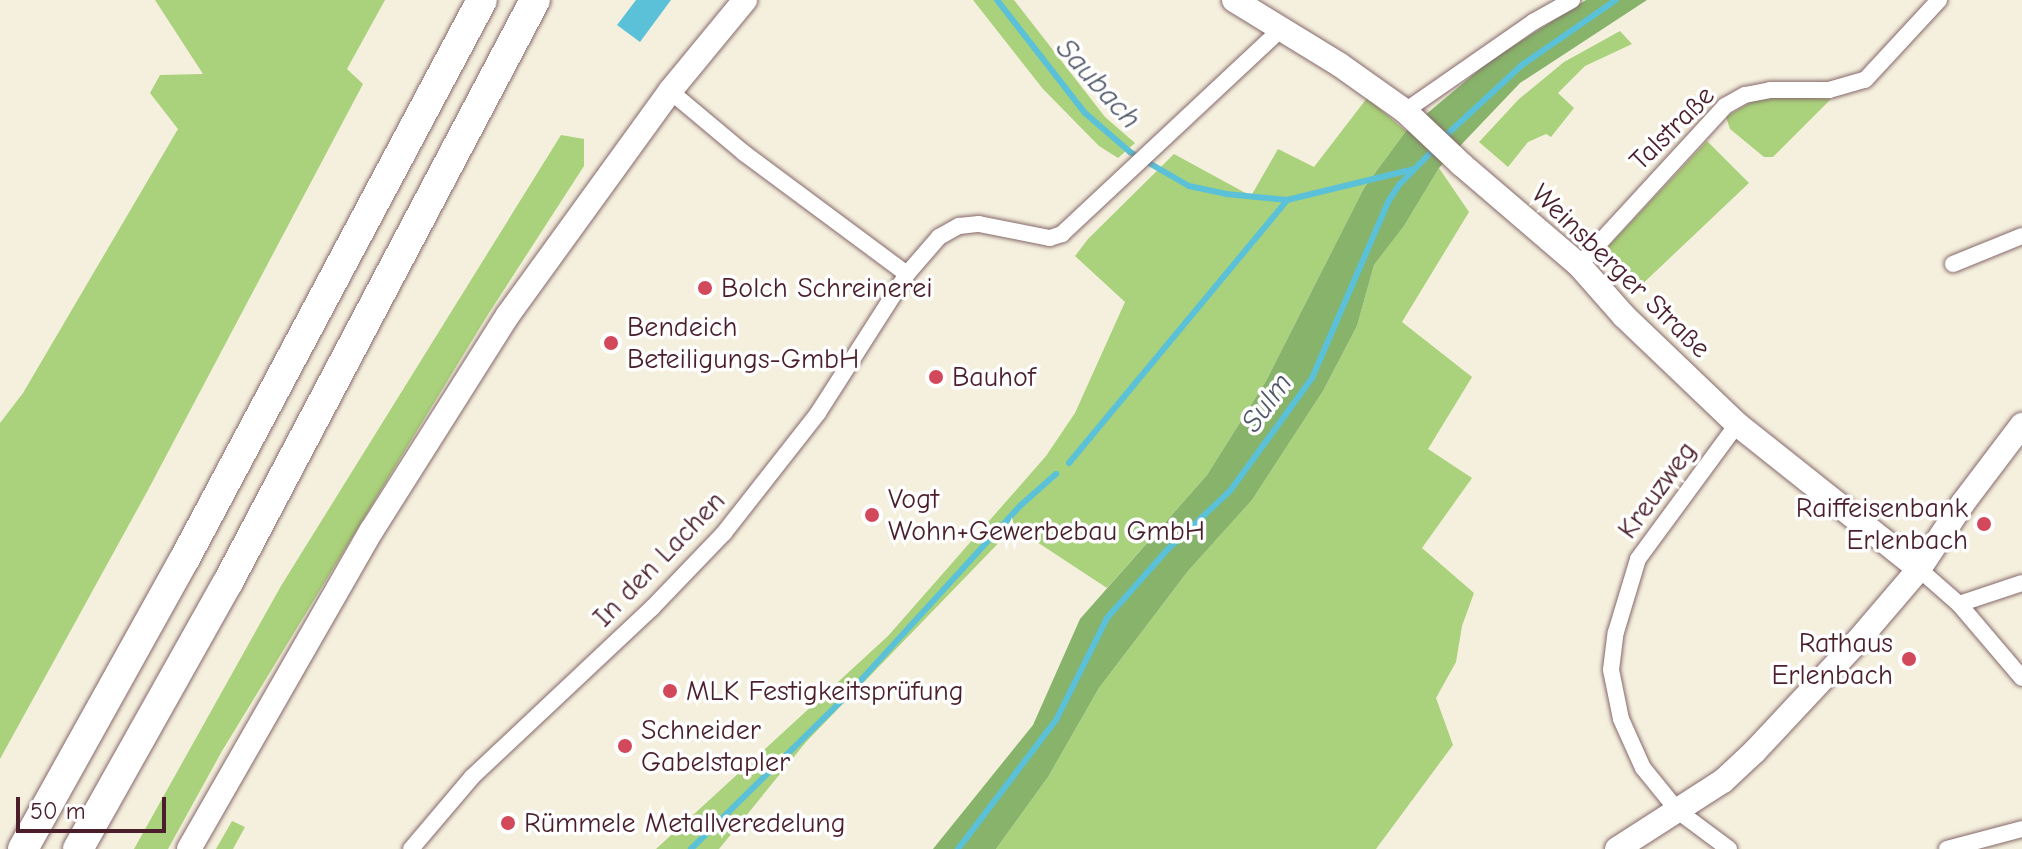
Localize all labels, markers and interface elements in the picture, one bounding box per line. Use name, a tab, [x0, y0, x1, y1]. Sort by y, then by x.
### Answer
water label: Saubach	[1048, 31, 1148, 137]
street label: Talstraße	[1623, 79, 1721, 177]
street label: Weinsberger Straße	[1525, 177, 1717, 365]
place label: Bolch Schreinerei	[721, 271, 933, 305]
marker: Bolch Schreinerei	[696, 279, 714, 297]
place label: Bendeich Beteiligungs-GmbH	[627, 310, 859, 376]
marker: Bendeich Beteiligungs-GmbH	[602, 334, 620, 352]
place label: Bauhof	[952, 360, 1036, 394]
water label: Sulm	[1234, 367, 1300, 439]
marker: Bauhof	[927, 368, 945, 386]
street label: Kreuzweg	[1611, 435, 1703, 545]
place label: Vogt Wohn+Gewerbebau GmbH	[888, 482, 1205, 548]
street label: In den Lachen	[586, 484, 732, 634]
place label: Raiffeisenbank Erlenbach	[1796, 491, 1968, 557]
marker: Vogt Wohn+Gewerbebau GmbH	[863, 506, 881, 524]
marker: Raiffeisenbank Erlenbach	[1975, 515, 1993, 533]
place label: Rathaus Erlenbach	[1771, 626, 1893, 692]
marker: Rathaus Erlenbach	[1900, 650, 1918, 668]
place label: MLK Festigkeitsprüfung	[686, 674, 964, 708]
marker: MLK Festigkeitsprüfung	[661, 682, 679, 700]
place label: Schneider Gabelstapler	[641, 713, 790, 779]
marker: Schneider Gabelstapler	[616, 737, 634, 755]
scale bar	[20, 781, 170, 831]
text: 50 m	[30, 797, 86, 825]
place label: Rümmele Metallveredelung	[524, 806, 846, 840]
marker: Rümmele Metallveredelung	[499, 814, 517, 832]

